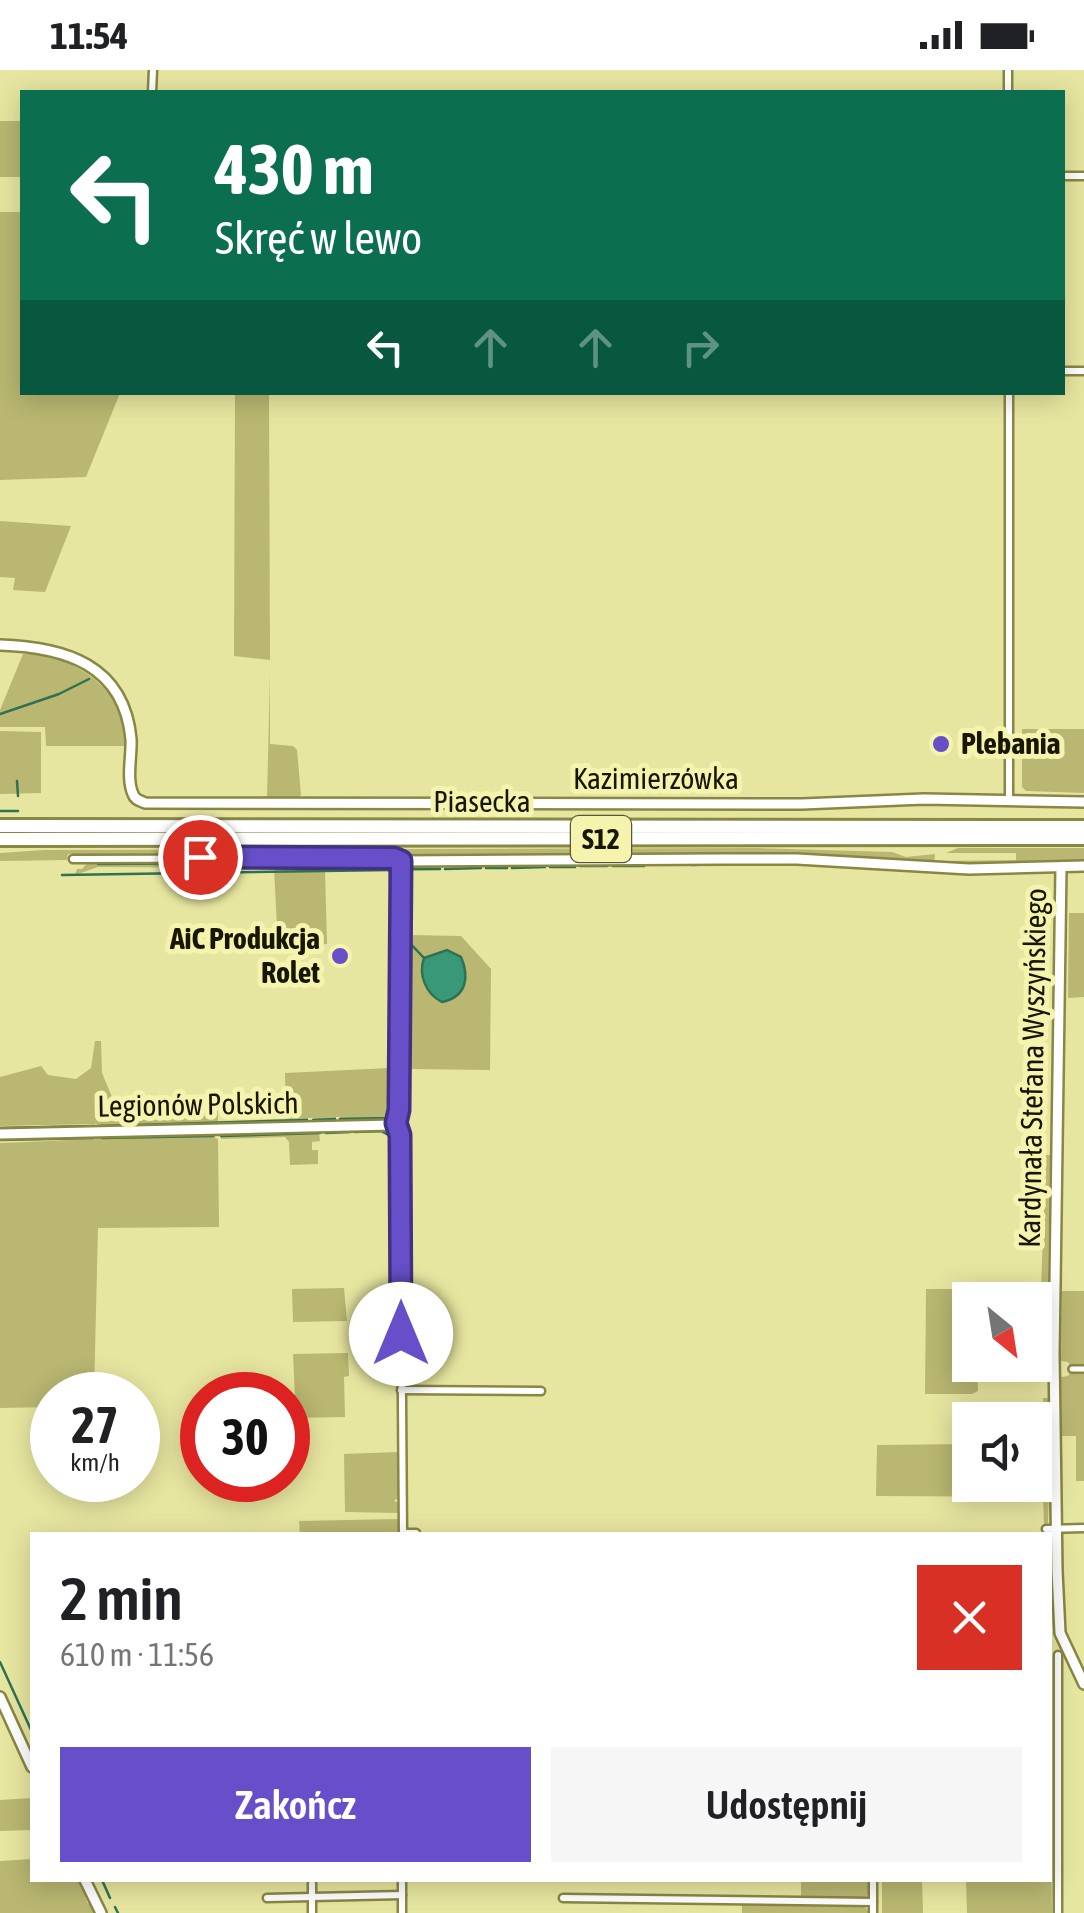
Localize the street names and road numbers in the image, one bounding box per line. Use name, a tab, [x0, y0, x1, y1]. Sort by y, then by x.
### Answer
street label: Kazimierzówka	[573, 761, 739, 795]
street label: Piasecka	[433, 784, 531, 818]
road number: S12	[571, 816, 631, 862]
street label: Kardynała Stefana Wyszyńskiego	[1012, 888, 1052, 1248]
street label: Legionów Polskich	[97, 1085, 299, 1123]

